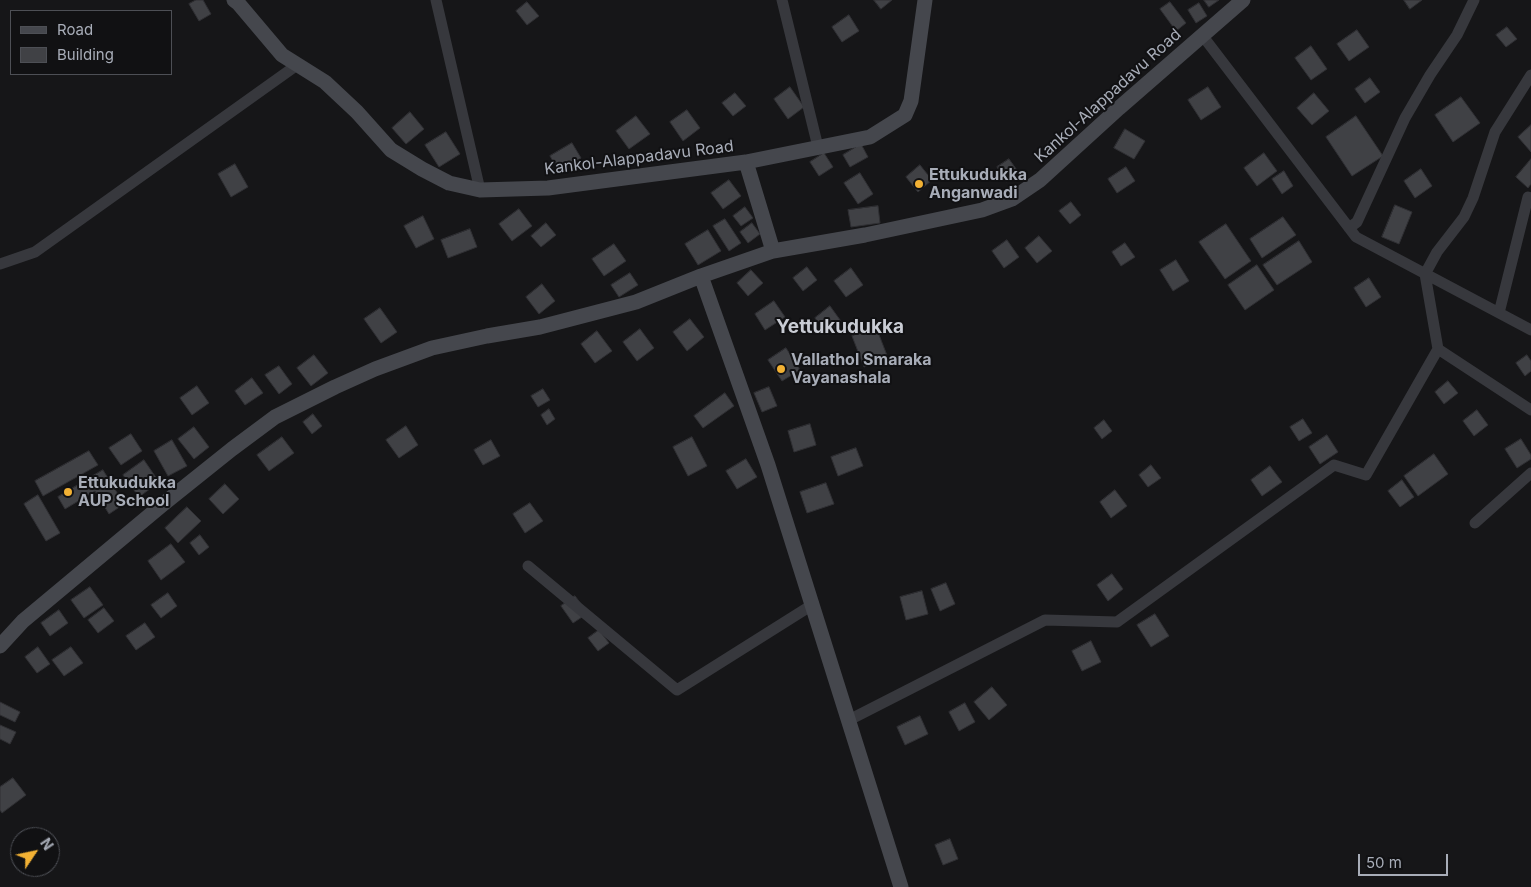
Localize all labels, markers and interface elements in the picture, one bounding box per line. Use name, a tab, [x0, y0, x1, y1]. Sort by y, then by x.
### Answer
legend	[10, 10, 172, 75]
text: Road	[57, 20, 93, 39]
street label: Kankol-Alappadavu Road	[1031, 25, 1185, 167]
text: Building	[57, 45, 114, 64]
street label: Kankol-Alappadavu Road	[543, 137, 735, 179]
place label: Ettukudukka Anganwadi	[929, 165, 1027, 203]
marker: Ettukudukka Anganwadi	[913, 178, 925, 190]
district label: Yettukudukka	[776, 316, 904, 338]
place label: Vallathol Smaraka Vayanashala	[791, 350, 932, 388]
marker: Vallathol Smaraka Vayanashala	[775, 363, 787, 375]
place label: Ettukudukka AUP School	[78, 473, 176, 511]
marker: Ettukudukka AUP School	[62, 486, 74, 498]
north arrow	[10, 827, 60, 877]
text: N	[37, 835, 57, 853]
scale bar	[1361, 844, 1451, 876]
text: 50 m	[1366, 853, 1402, 872]

